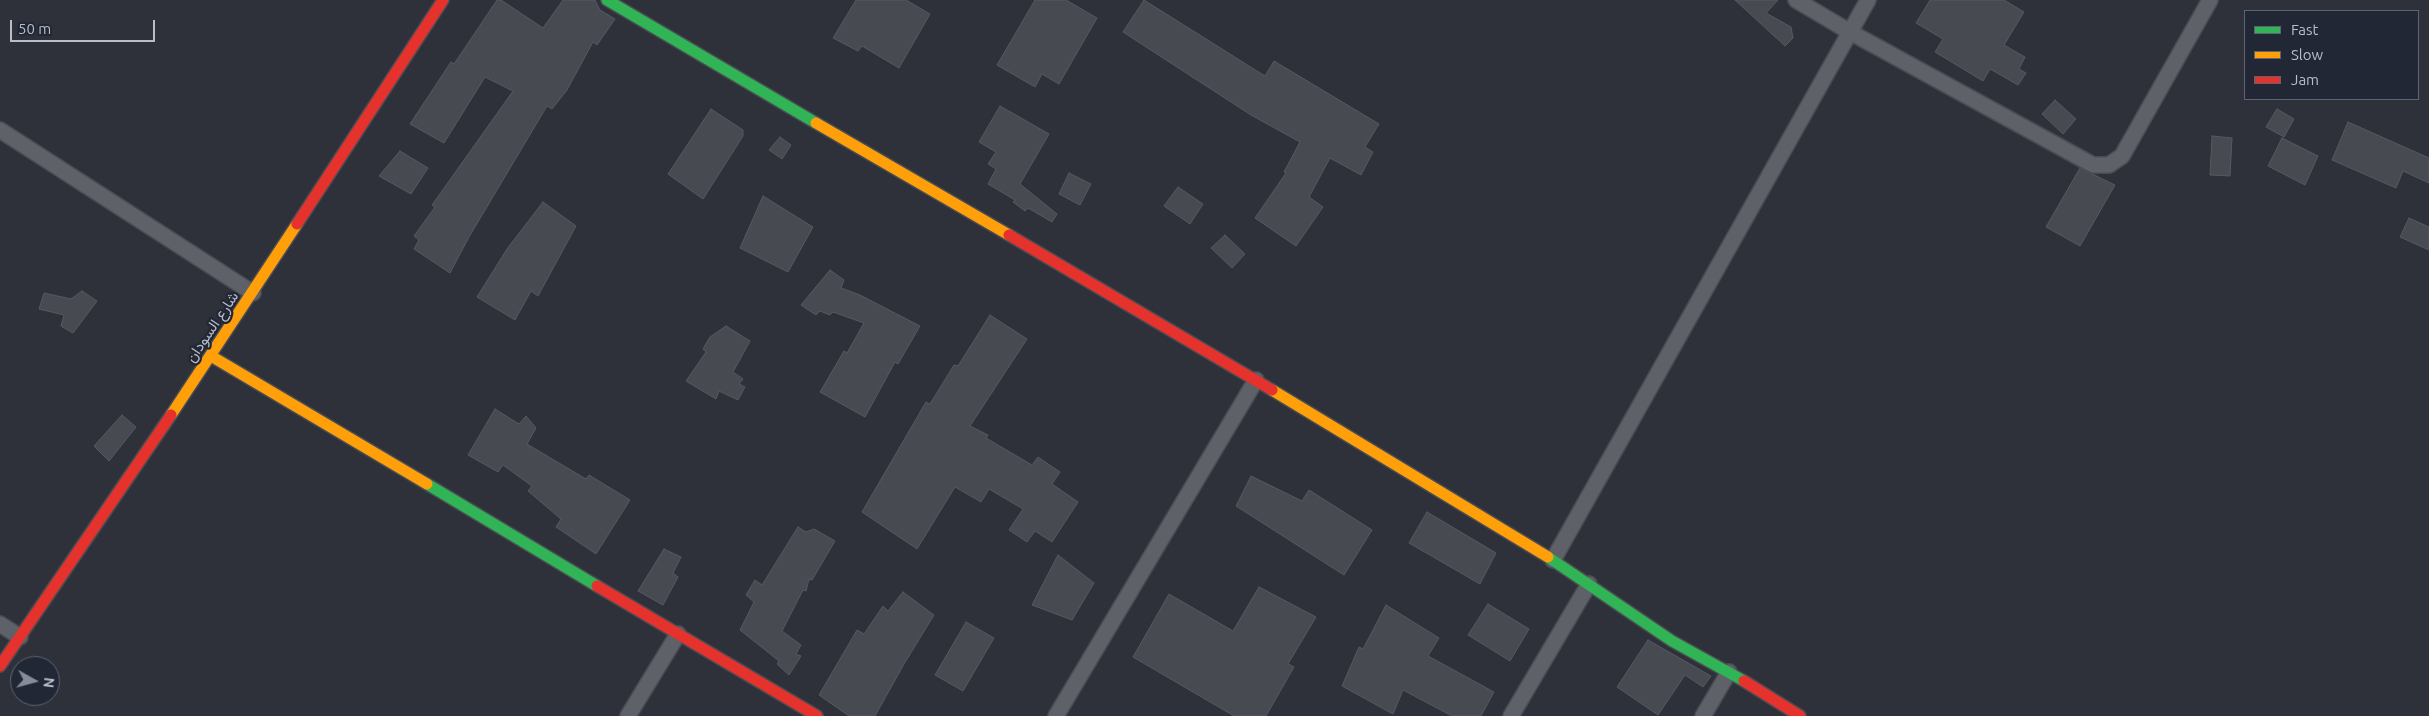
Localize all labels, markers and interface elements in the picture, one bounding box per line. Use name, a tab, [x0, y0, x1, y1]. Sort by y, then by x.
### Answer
scale bar	[12, 10, 158, 42]
legend	[2244, 10, 2419, 100]
text: 50 m	[18, 20, 51, 37]
text: Fast	[2291, 21, 2318, 38]
text: Slow	[2291, 46, 2323, 63]
text: Jam	[2291, 71, 2319, 88]
street label: شارع السودان	[182, 288, 242, 366]
north arrow	[10, 656, 60, 706]
text: N	[40, 677, 57, 689]

